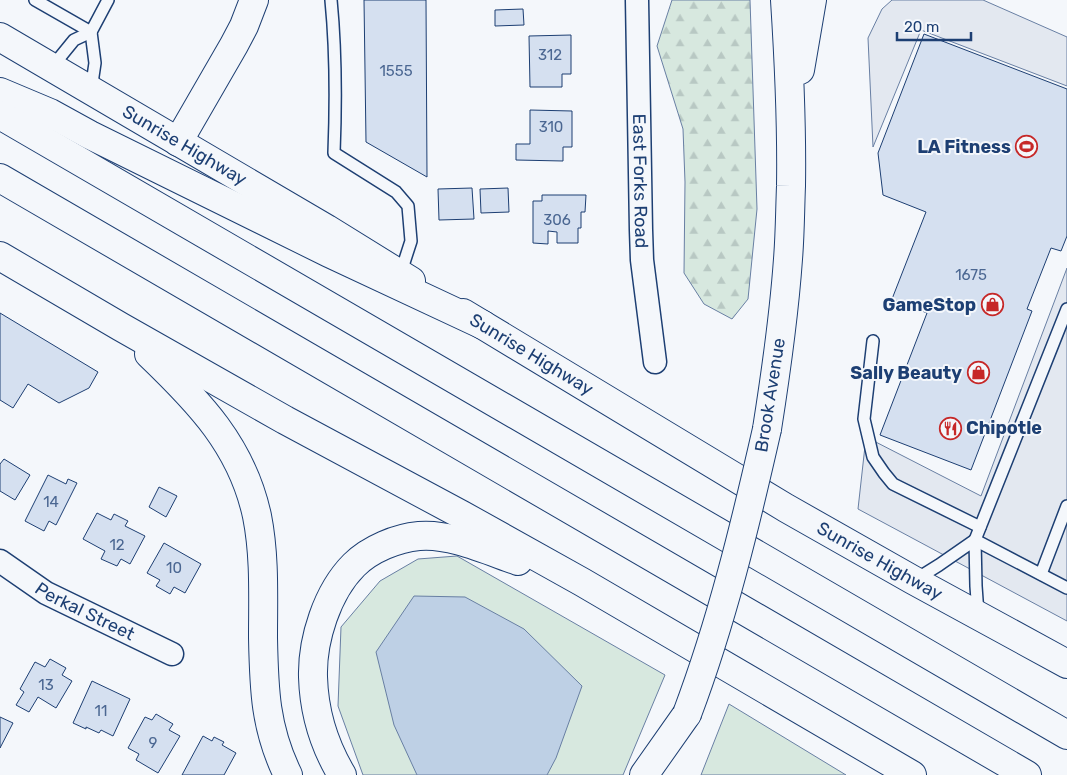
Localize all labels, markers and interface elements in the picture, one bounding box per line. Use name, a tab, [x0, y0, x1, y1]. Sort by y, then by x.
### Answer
scale bar	[897, 10, 971, 42]
text: 20 m	[904, 18, 939, 36]
house number: 312	[538, 46, 562, 64]
house number: 1555	[379, 62, 413, 80]
street label: Sunrise Highway	[118, 100, 251, 190]
street label: East Forks Road	[628, 114, 653, 249]
house number: 310	[539, 118, 563, 136]
sports icon: LA Fitness	[1015, 135, 1039, 159]
place label: LA Fitness	[917, 136, 1011, 158]
house number: 306	[543, 211, 571, 229]
house number: 1675	[955, 266, 987, 284]
shop icon: GameStop	[980, 293, 1004, 317]
place label: GameStop	[883, 294, 976, 316]
street label: Sunrise Highway	[466, 309, 597, 400]
street label: Brook Avenue	[750, 336, 790, 454]
shop icon: Sally Beauty	[966, 361, 990, 385]
place label: Sally Beauty	[850, 362, 962, 384]
restaurant icon: Chipotle	[938, 416, 962, 440]
place label: Chipotle	[966, 417, 1042, 439]
house number: 14	[43, 493, 59, 511]
street label: Sunrise Highway	[813, 517, 946, 605]
house number: 12	[109, 536, 125, 554]
house number: 10	[166, 559, 182, 577]
street label: Perkal Street	[31, 578, 138, 645]
house number: 13	[38, 676, 54, 694]
house number: 11	[95, 702, 107, 720]
house number: 9	[149, 734, 158, 752]

